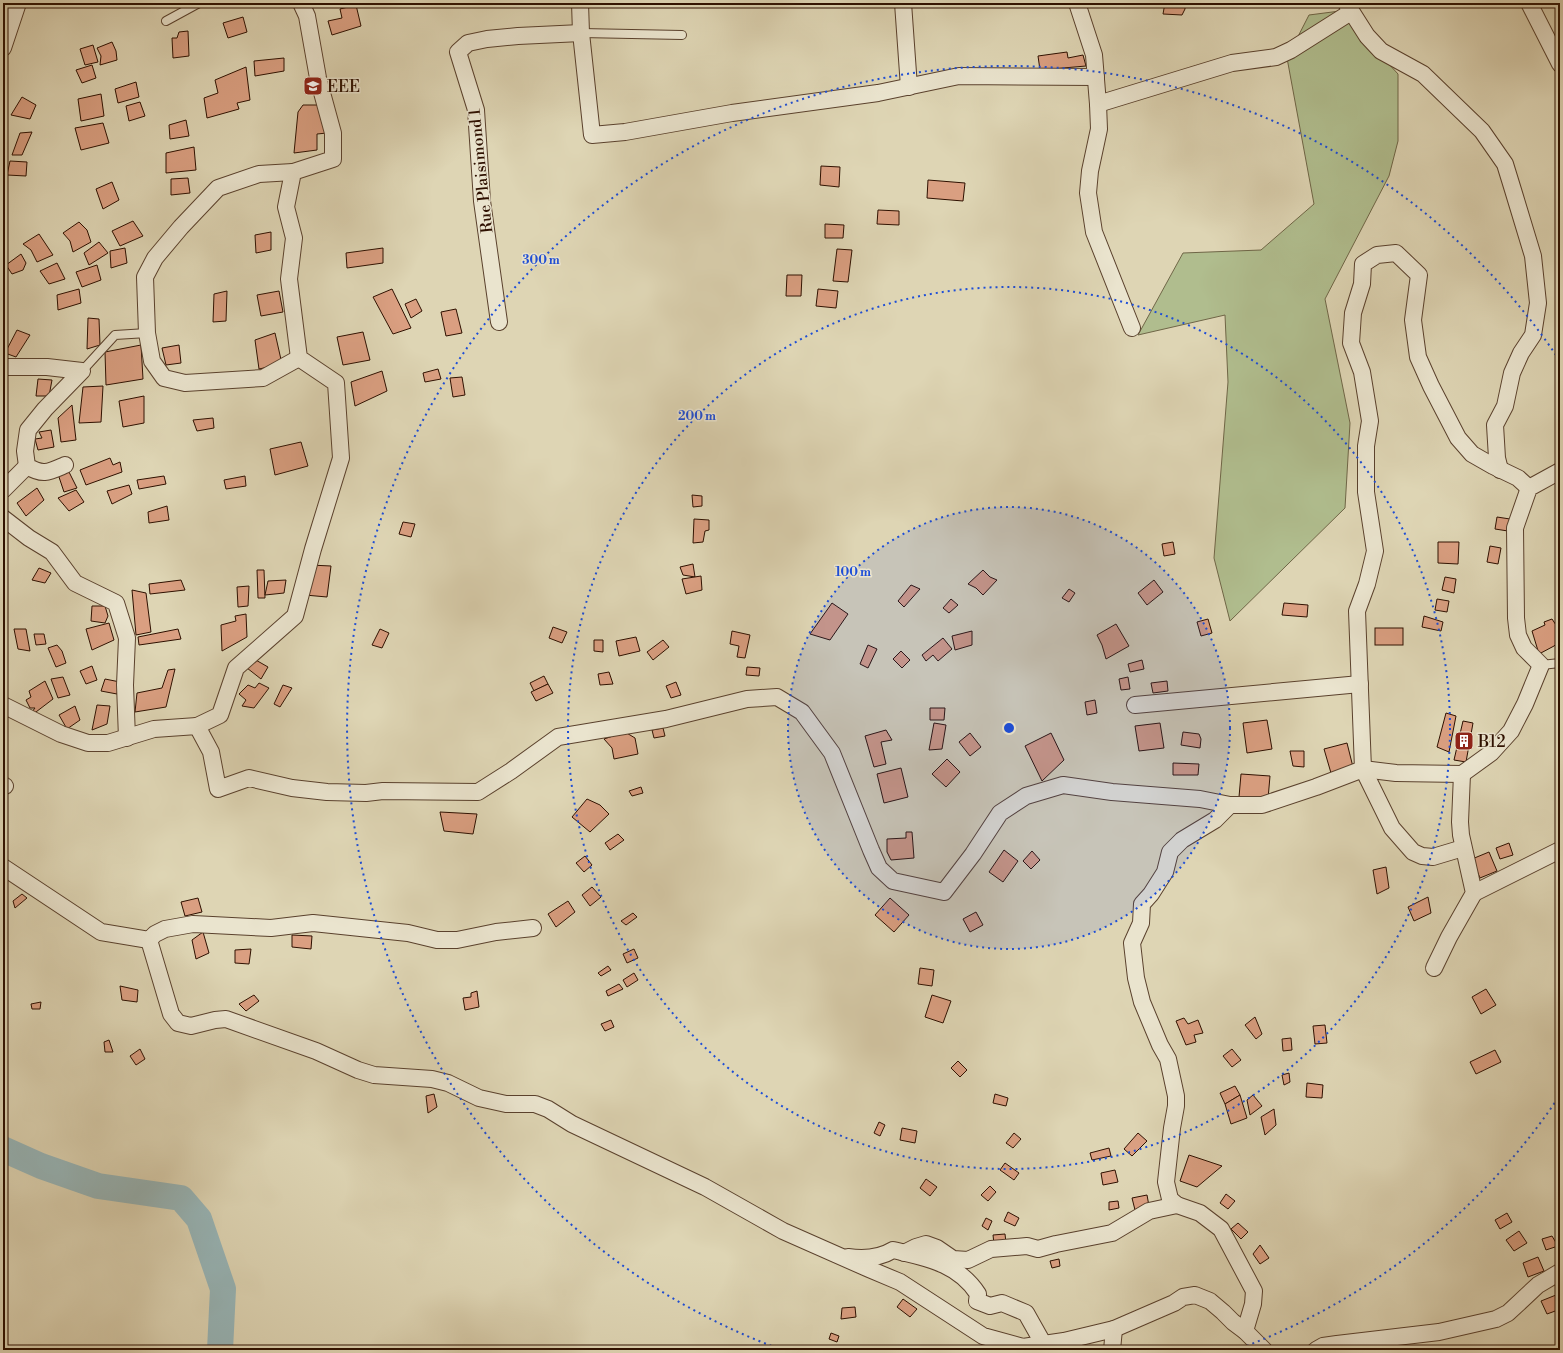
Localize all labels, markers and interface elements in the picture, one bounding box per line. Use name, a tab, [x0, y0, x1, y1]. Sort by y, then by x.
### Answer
school or university icon: EEE	[302, 75, 324, 97]
place label: EEE	[327, 77, 360, 97]
street label: Rue Plaisimond 1	[465, 108, 497, 234]
text: 300 m	[522, 253, 560, 268]
text: 200 m	[678, 409, 716, 424]
text: 100 m	[835, 565, 871, 580]
centre of rings	[1002, 721, 1016, 735]
building icon: B12	[1453, 730, 1475, 752]
place label: B12	[1477, 732, 1506, 752]

